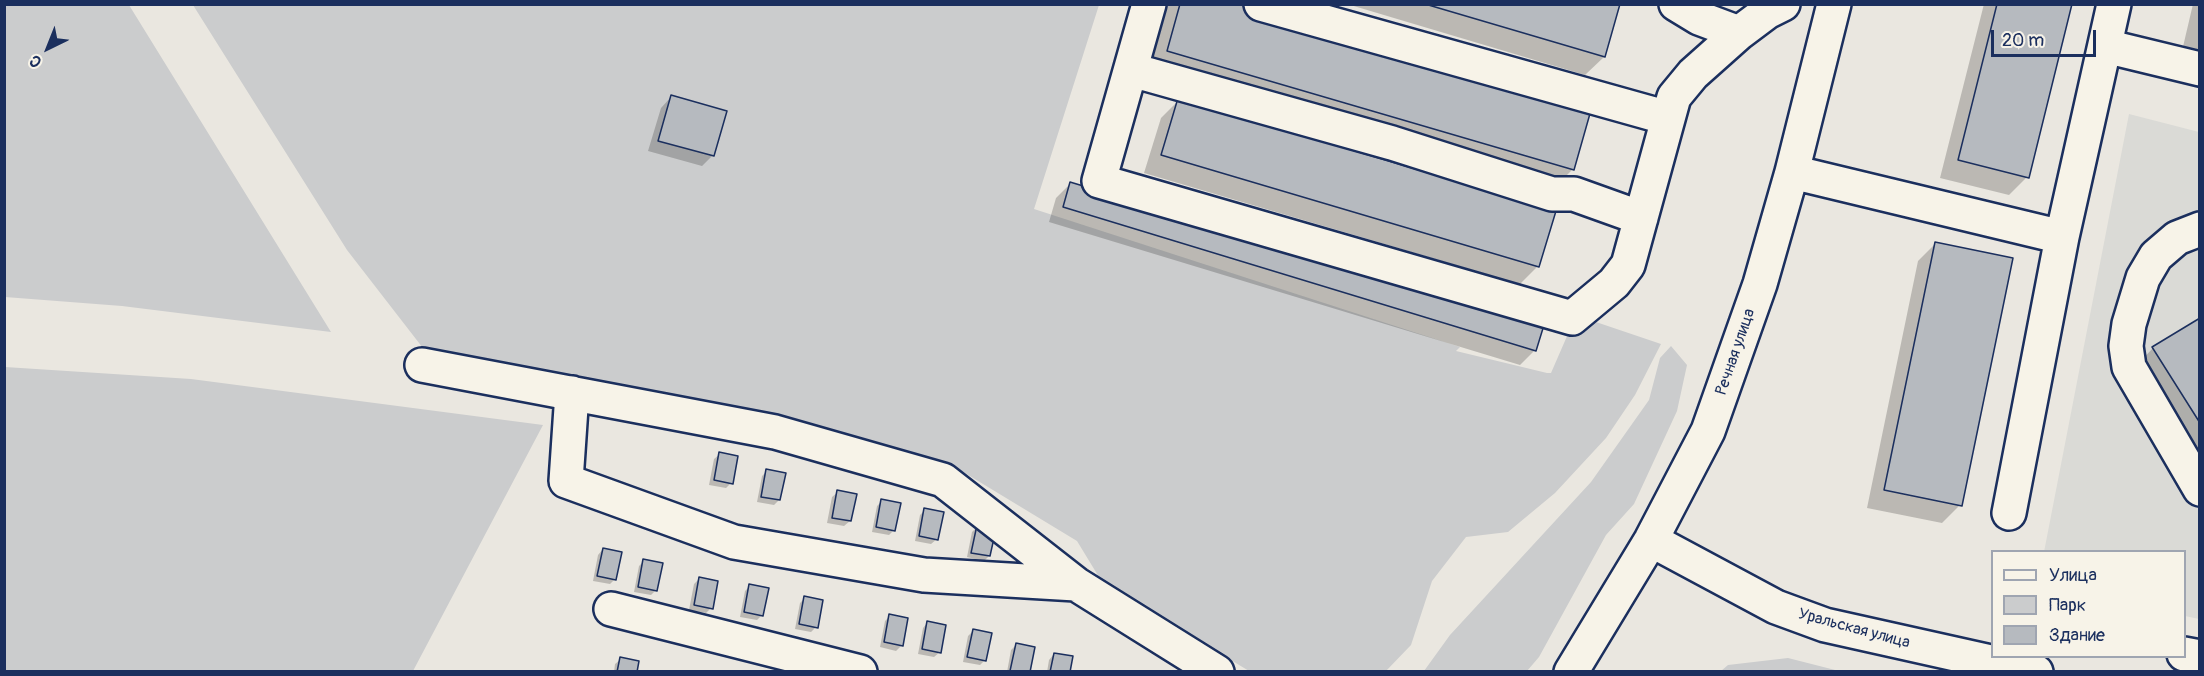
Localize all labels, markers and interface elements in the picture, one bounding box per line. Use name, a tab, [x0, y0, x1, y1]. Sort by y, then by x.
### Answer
north arrow	[18, 18, 78, 78]
scale bar	[1994, 18, 2099, 56]
text: 20 m	[2002, 29, 2044, 52]
text: С	[25, 50, 46, 72]
street label: Речная улица	[1712, 306, 1760, 398]
legend	[1991, 550, 2186, 658]
text: Улица	[2049, 564, 2097, 587]
text: Парк	[2049, 594, 2086, 617]
street label: Уральская улица	[1796, 605, 1912, 653]
text: Здание	[2049, 624, 2105, 647]

